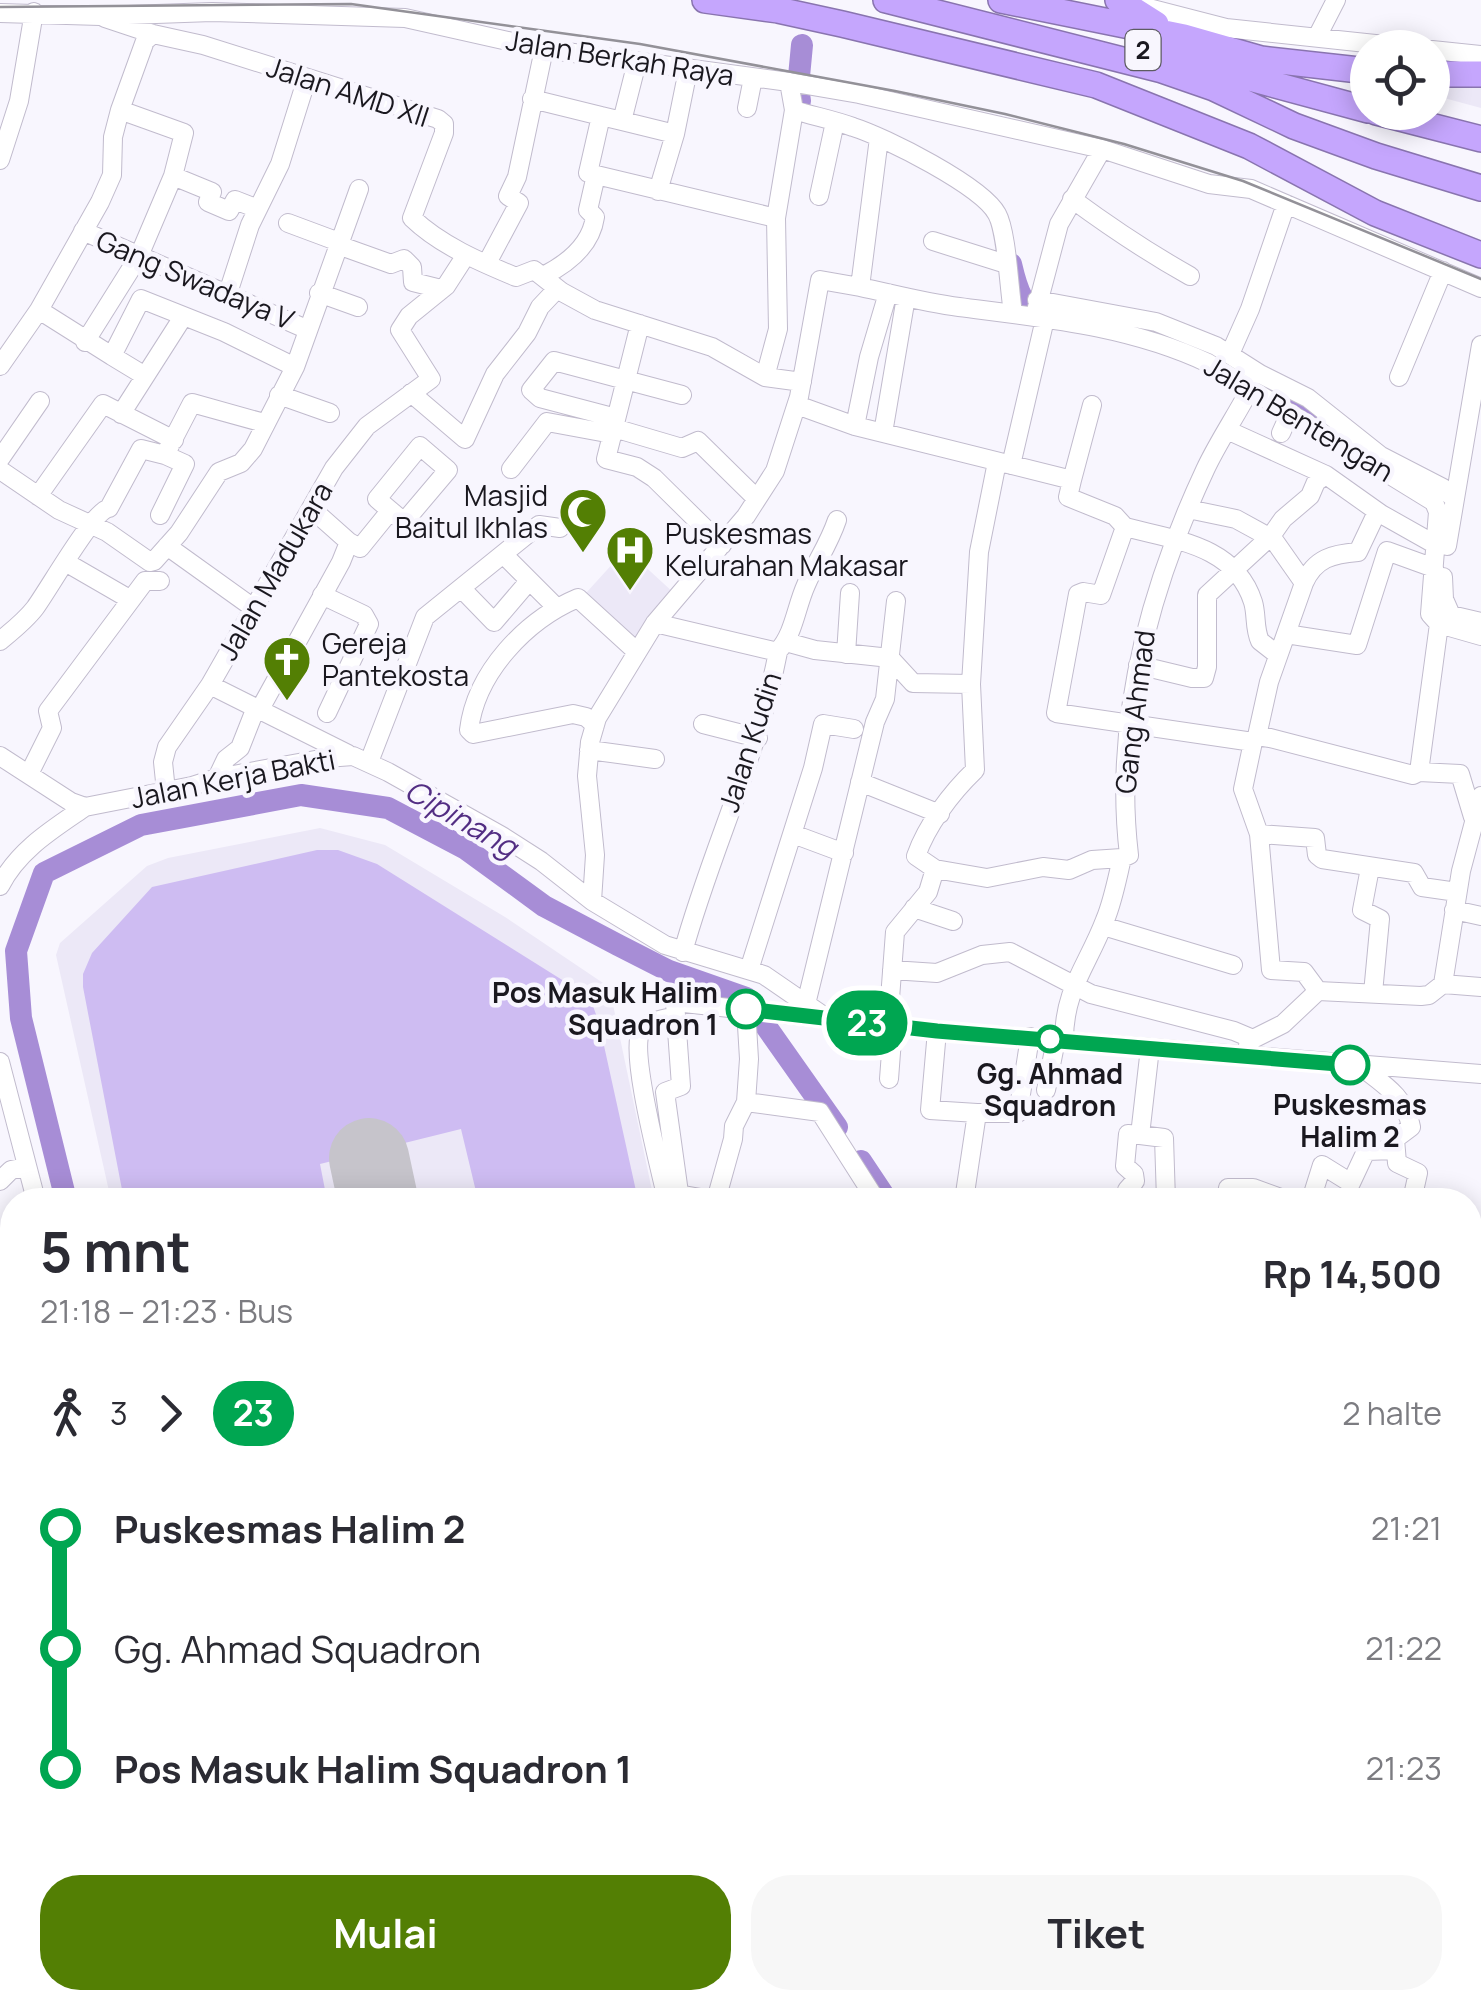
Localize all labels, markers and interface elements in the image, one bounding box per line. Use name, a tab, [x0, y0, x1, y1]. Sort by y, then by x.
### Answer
street label: Jalan Berkah Raya	[503, 20, 737, 94]
road number: 2	[1126, 30, 1160, 70]
map controls	[1350, 30, 1450, 130]
button: locate	[1350, 30, 1450, 130]
street label: Jalan AMD XII	[262, 47, 434, 135]
street label: Gang Swadaya V	[91, 220, 300, 338]
street label: Jalan Bentengan	[1198, 347, 1401, 490]
street label: Jalan Madukara	[208, 475, 341, 666]
place label: Masjid Baitul Ikhlas	[395, 476, 548, 546]
mosque icon: Masjid Baitul Ikhlas	[557, 486, 609, 554]
place label: Puskesmas Kelurahan Makasar	[665, 514, 908, 584]
hospital icon: Puskesmas Kelurahan Makasar	[604, 524, 656, 592]
place label: Gereja Pantekosta	[322, 624, 469, 694]
street label: Gang Ahmad	[1105, 628, 1163, 796]
church icon: Gereja Pantekosta	[261, 634, 313, 702]
street label: Jalan Kudin	[709, 667, 790, 816]
street label: Jalan Kerja Bakti	[127, 740, 338, 816]
water label: Cipinang	[398, 769, 527, 867]
place label: Pos Masuk Halim Squadron 1	[492, 973, 718, 1043]
marker: Pos Masuk Halim Squadron 1	[727, 990, 765, 1028]
line badge: 23	[822, 990, 912, 1056]
text: 23	[846, 999, 888, 1047]
marker: Gg. Ahmad Squadron	[1037, 1026, 1063, 1052]
marker: Puskesmas Halim 2	[1331, 1046, 1369, 1084]
place label: Gg. Ahmad Squadron	[977, 1054, 1123, 1124]
place label: Puskesmas Halim 2	[1273, 1085, 1427, 1155]
text: 5 mnt	[40, 1213, 191, 1289]
text: Rp 14,500	[1263, 1247, 1442, 1299]
text: 21:18 – 21:23 · Bus	[40, 1289, 293, 1333]
icon: walk	[40, 1386, 95, 1441]
icon: forward	[143, 1386, 198, 1441]
text: 23	[233, 1389, 274, 1437]
text: 3	[110, 1391, 128, 1435]
text: 2 halte	[1342, 1391, 1442, 1435]
text: Puskesmas Halim 2	[114, 1502, 465, 1554]
text: 21:21	[1371, 1506, 1442, 1550]
text: Gg. Ahmad Squadron	[114, 1622, 481, 1674]
text: 21:22	[1365, 1626, 1442, 1670]
text: Pos Masuk Halim Squadron 1	[114, 1742, 632, 1794]
text: 21:23	[1366, 1746, 1442, 1790]
button: Mulai	[40, 1875, 731, 1990]
button: Tiket	[751, 1875, 1442, 1990]

